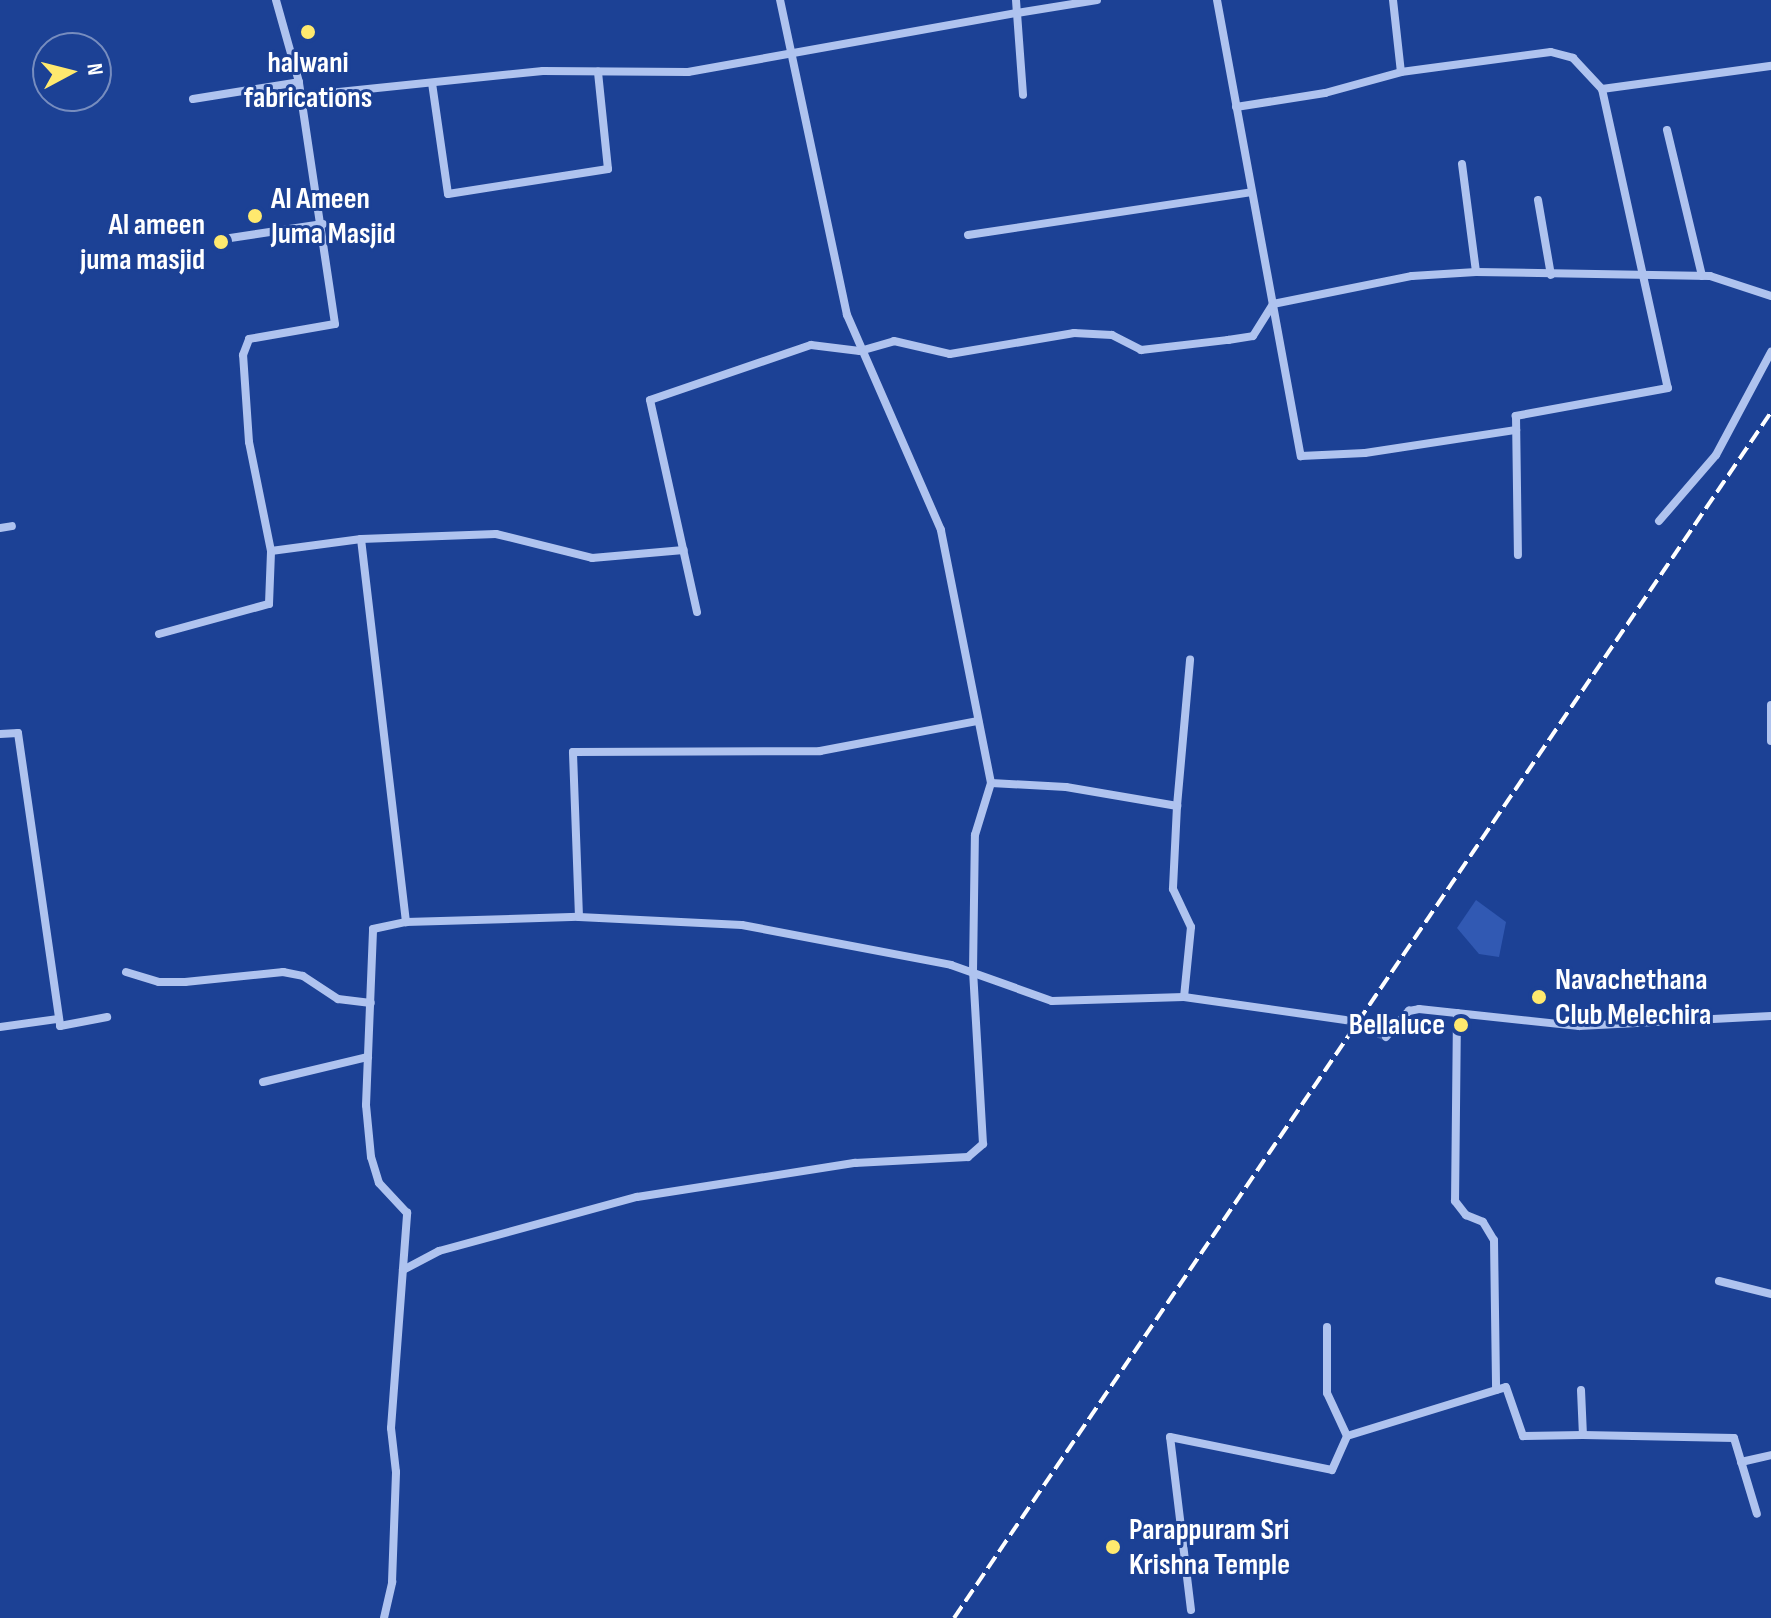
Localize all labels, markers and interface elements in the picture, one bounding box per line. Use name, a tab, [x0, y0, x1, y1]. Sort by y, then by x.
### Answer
marker: halwani fabrications	[299, 23, 317, 41]
north arrow	[32, 32, 112, 112]
place label: halwani fabrications	[244, 45, 372, 116]
text: N	[80, 62, 108, 77]
place label: Al Ameen Juma Masjid	[271, 181, 396, 252]
place label: Al ameen juma masjid	[80, 207, 205, 278]
marker: Al Ameen Juma Masjid	[246, 207, 264, 225]
marker: Al ameen juma masjid	[212, 233, 230, 251]
place label: Navachethana Club Melechira	[1555, 962, 1711, 1032]
marker: Navachethana Club Melechira	[1530, 988, 1548, 1006]
place label: Bellaluce	[1349, 1007, 1445, 1043]
marker: Bellaluce	[1452, 1016, 1470, 1034]
place label: Parappuram Sri Krishna Temple	[1129, 1512, 1290, 1582]
marker: Parappuram Sri Krishna Temple	[1104, 1538, 1122, 1556]

